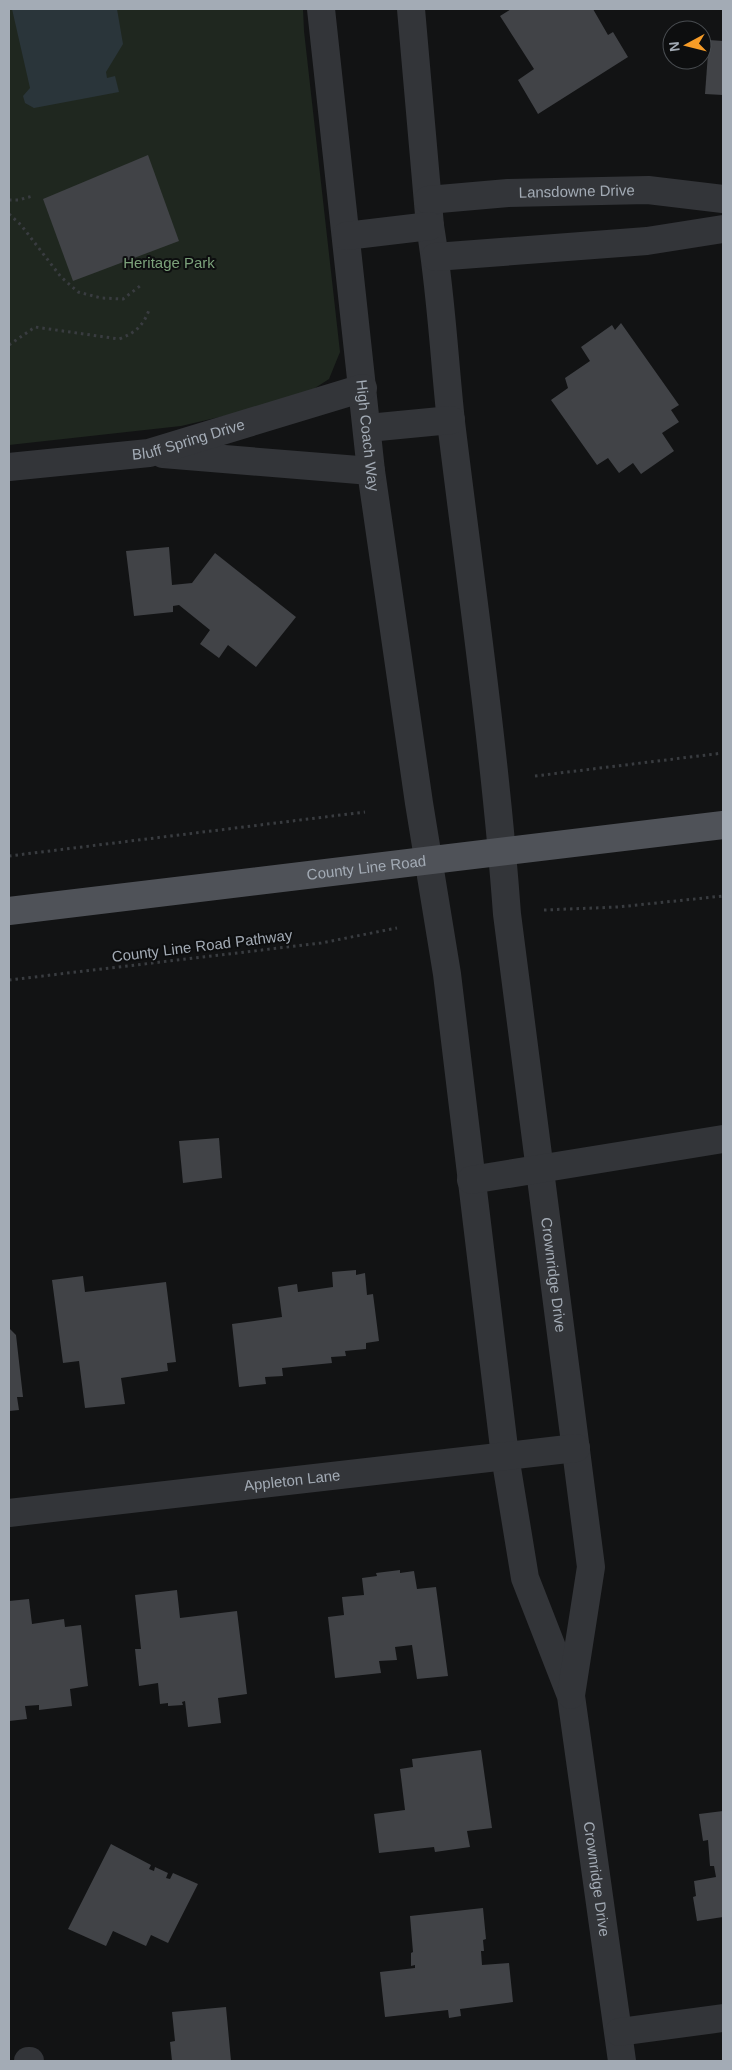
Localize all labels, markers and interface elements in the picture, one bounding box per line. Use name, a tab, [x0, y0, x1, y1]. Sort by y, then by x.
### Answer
north arrow	[662, 20, 712, 70]
text: N	[666, 41, 683, 53]
street label: Lansdowne Drive	[519, 181, 635, 201]
park label: Heritage Park	[123, 254, 215, 271]
street label: High Coach Way	[353, 379, 383, 493]
street label: Bluff Spring Drive	[131, 415, 247, 463]
street label: County Line Road	[306, 852, 427, 883]
street label: County Line Road Pathway	[111, 926, 294, 965]
street label: Crownridge Drive	[538, 1216, 570, 1333]
street label: Appleton Lane	[243, 1466, 341, 1494]
street label: Crownridge Drive	[581, 1820, 614, 1938]

